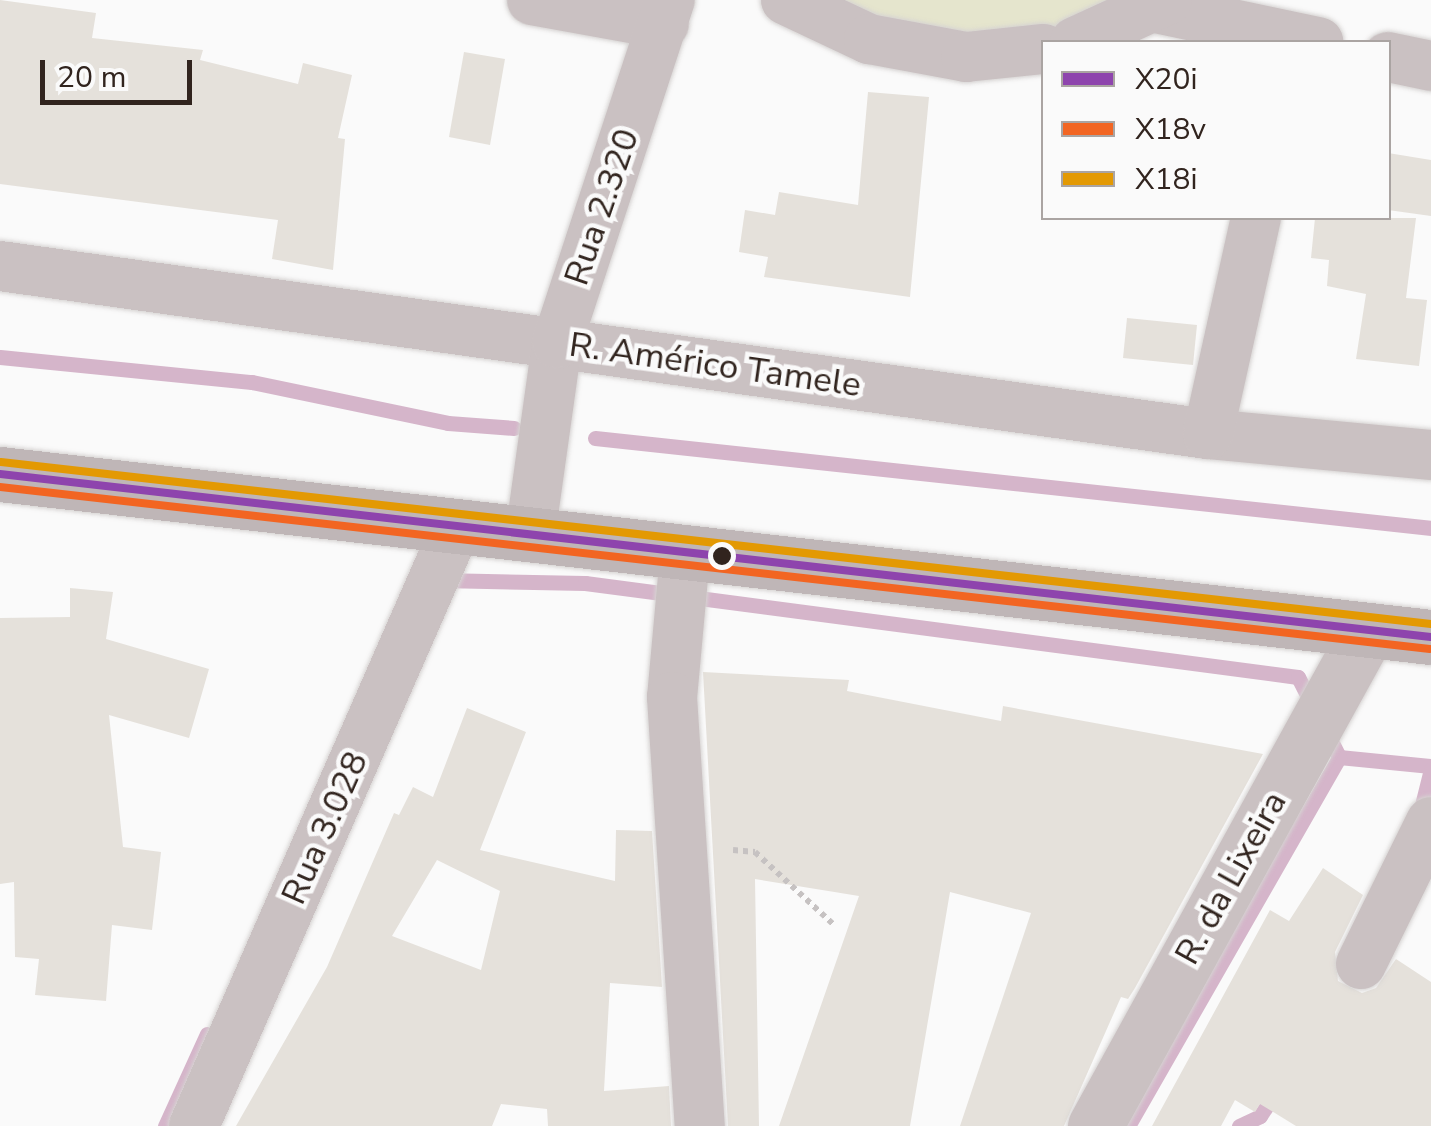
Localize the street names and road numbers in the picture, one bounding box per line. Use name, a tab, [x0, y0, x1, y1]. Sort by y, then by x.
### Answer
street label: Rua 2.320	[556, 123, 648, 291]
street label: R. Américo Tamele	[567, 324, 863, 406]
street label: Rua 3.028	[273, 745, 377, 911]
street label: R. da Lixeira	[1166, 784, 1296, 972]

